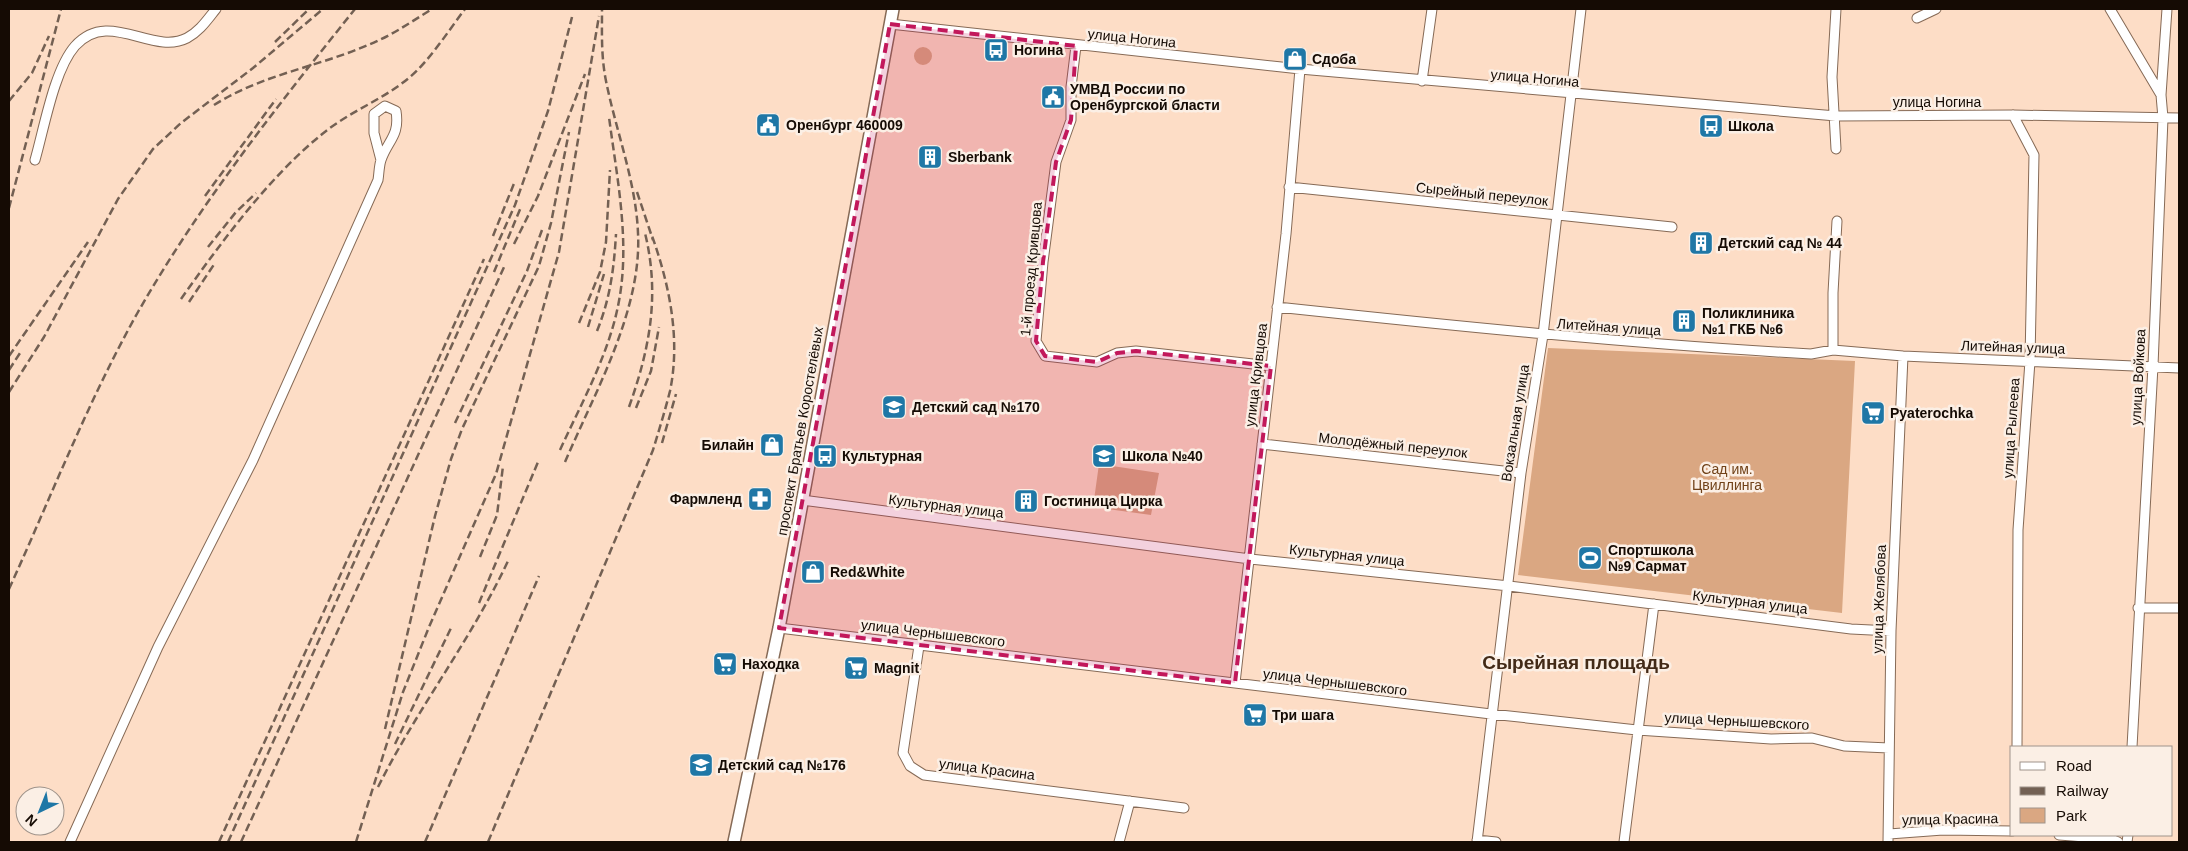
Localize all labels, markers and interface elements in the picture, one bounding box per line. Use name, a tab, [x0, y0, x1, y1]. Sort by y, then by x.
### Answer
street label: улица Ногина	[1087, 25, 1177, 51]
bus stop icon: Ногина	[983, 37, 1009, 63]
place label: Ногина	[1014, 42, 1064, 58]
shop icon: Сдоба	[1282, 46, 1308, 72]
place label: Сдоба	[1312, 51, 1356, 67]
street label: улица Ногина	[1490, 66, 1580, 90]
place label: УМВД России по Оренбургской бласти	[1070, 81, 1220, 113]
public building icon: УМВД России по Оренбургской бласти	[1040, 84, 1066, 110]
street label: улица Ногина	[1893, 94, 1982, 110]
public building icon: Оренбург 460009	[755, 112, 781, 138]
bus stop icon: Школа	[1698, 113, 1724, 139]
place label: Оренбург 460009	[786, 117, 903, 133]
place label: Школа	[1728, 118, 1774, 134]
building icon: Sberbank	[917, 144, 943, 170]
place label: Sberbank	[948, 149, 1012, 165]
street label: Сырейный переулок	[1415, 179, 1550, 209]
street label: 1-й проезд Кривцова	[1017, 201, 1045, 337]
building icon: Детский сад № 44	[1688, 230, 1714, 256]
place label: Детский сад № 44	[1718, 235, 1842, 251]
place label: Поликлиника №1 ГКБ №6	[1702, 305, 1795, 337]
building icon: Поликлиника №1 ГКБ №6	[1671, 308, 1697, 334]
street label: Литейная улица	[1556, 315, 1662, 339]
street label: улица Кривцова	[1242, 322, 1270, 428]
street label: проспект Братьев Коростелёвых	[774, 325, 826, 537]
street label: улица Войкова	[2127, 328, 2149, 426]
street label: Литейная улица	[1961, 337, 2066, 357]
street label: Вокзальная улица	[1498, 363, 1532, 483]
street label: улица Рылеева	[2000, 377, 2023, 479]
school or university icon: Детский сад №170	[881, 394, 907, 420]
place label: Детский сад №170	[912, 399, 1040, 415]
supermarket icon: Pyaterochka	[1860, 400, 1886, 426]
place label: Pyaterochka	[1890, 405, 1973, 421]
street label: Молодёжный переулок	[1318, 429, 1469, 461]
shop icon: Билайн	[759, 432, 785, 458]
place label: Билайн	[702, 437, 754, 453]
bus stop icon: Культурная	[812, 443, 838, 469]
school or university icon: Школа №40	[1091, 443, 1117, 469]
place label: Культурная	[842, 448, 922, 464]
place label: Школа №40	[1122, 448, 1203, 464]
park label: Сад им. Цвиллинга	[1692, 461, 1762, 493]
pharmacy icon: Фармленд	[747, 486, 773, 512]
building icon: Гостиница Цирка	[1013, 488, 1039, 514]
place label: Фармленд	[670, 491, 742, 507]
street label: Культурная улица	[888, 491, 1005, 521]
place label: Гостиница Цирка	[1044, 493, 1163, 509]
street label: Культурная улица	[1289, 541, 1406, 569]
place label: Спортшкола №9 Сармат	[1608, 542, 1694, 574]
street label: улица Желябова	[1869, 544, 1889, 654]
sports icon: Спортшкола №9 Сармат	[1577, 545, 1603, 571]
shop icon: Red&White	[800, 559, 826, 585]
place label: Red&White	[830, 564, 905, 580]
street label: Культурная улица	[1692, 587, 1809, 617]
street label: улица Чернышевского	[860, 616, 1006, 650]
supermarket icon: Находка	[712, 651, 738, 677]
district label: Сырейная площадь	[1482, 652, 1670, 673]
supermarket icon: Magnit	[843, 655, 869, 681]
place label: Находка	[742, 656, 800, 672]
place label: Magnit	[874, 660, 919, 676]
street label: улица Чернышевского	[1262, 665, 1408, 699]
supermarket icon: Три шага	[1242, 702, 1268, 728]
place label: Три шага	[1272, 707, 1334, 723]
street label: улица Чернышевского	[1664, 709, 1810, 733]
legend	[2010, 746, 2173, 836]
school or university icon: Детский сад №176	[688, 752, 714, 778]
street label: улица Красина	[938, 755, 1036, 783]
place label: Детский сад №176	[718, 757, 846, 773]
text: Road	[2056, 757, 2092, 774]
text: Railway	[2056, 782, 2109, 799]
north arrow	[15, 786, 65, 836]
text: Park	[2056, 807, 2087, 824]
street label: улица Красина	[1902, 810, 1999, 828]
text: N	[22, 811, 40, 830]

